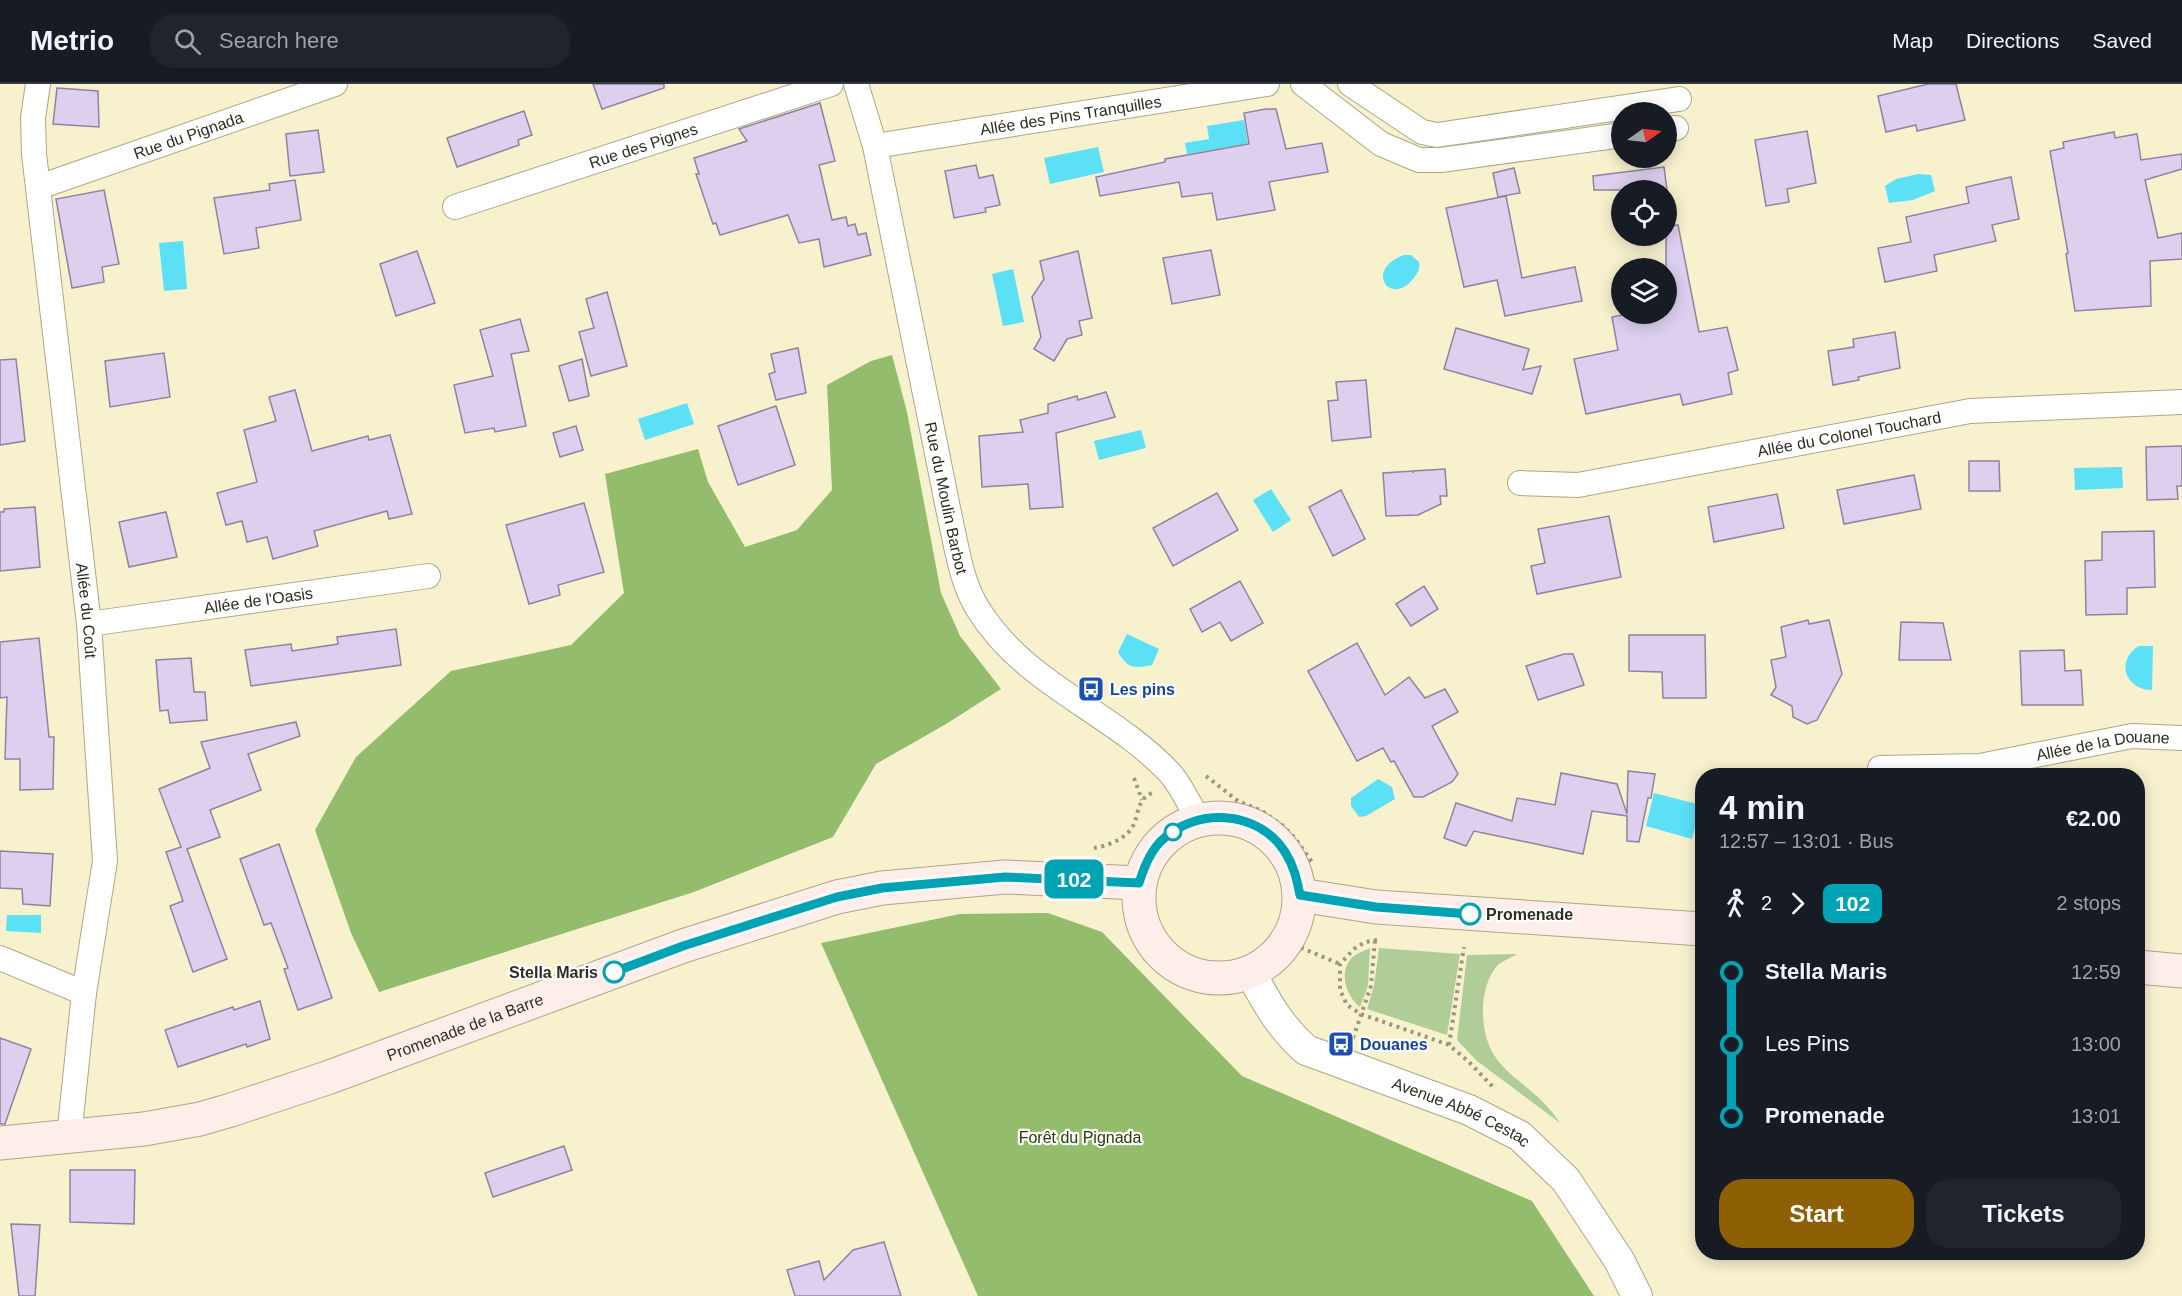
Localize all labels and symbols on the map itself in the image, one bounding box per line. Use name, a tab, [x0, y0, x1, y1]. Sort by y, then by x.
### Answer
street label: Allée des Pins Tranquilles	[979, 92, 1162, 138]
north arrow	[1611, 102, 1677, 168]
street label: Rue du Pignada	[131, 108, 245, 162]
street label: Rue des Pignes	[587, 120, 700, 171]
street label: Allée du Colonel Touchard	[1756, 408, 1942, 459]
street label: Rue du Moulin Barbot	[922, 420, 971, 577]
street label: Allée du Coût	[73, 562, 100, 660]
street label: Allée de l'Oasis	[203, 584, 314, 616]
bus stop icon: Les pins	[1076, 674, 1106, 704]
place label: Les pins	[1110, 681, 1175, 698]
street label: Allée de la Douane	[2035, 727, 2170, 763]
unlabelled marker	[1164, 823, 1182, 841]
line badge: 102	[1040, 860, 1108, 898]
marker: Promenade	[1459, 903, 1481, 925]
place label: Promenade	[1486, 906, 1573, 923]
marker: Stella Maris	[603, 961, 625, 983]
place label: Stella Maris	[509, 964, 598, 981]
street label: Promenade de la Barre	[384, 990, 545, 1064]
bus stop icon: Douanes	[1326, 1029, 1356, 1059]
place label: Douanes	[1360, 1036, 1428, 1053]
street label: Avenue Abbé Cestac	[1390, 1074, 1534, 1150]
park label: Forêt du Pignada	[1019, 1129, 1141, 1146]

